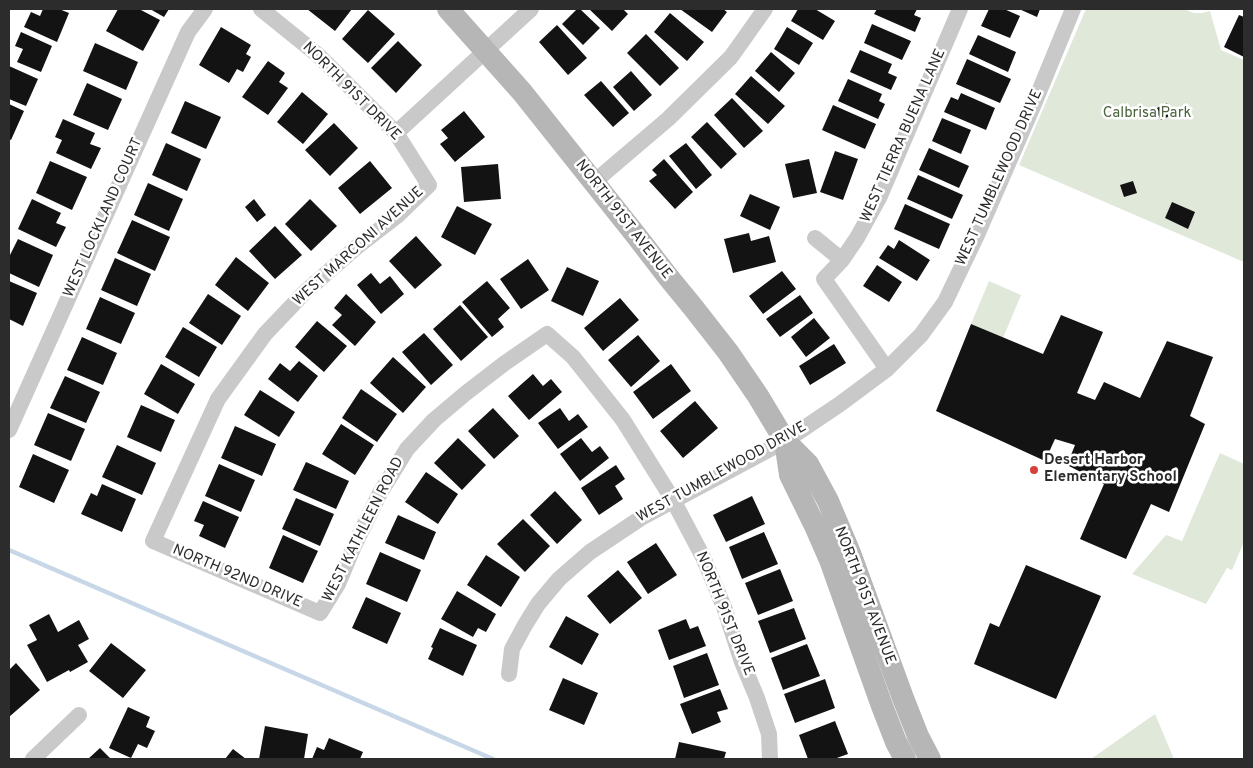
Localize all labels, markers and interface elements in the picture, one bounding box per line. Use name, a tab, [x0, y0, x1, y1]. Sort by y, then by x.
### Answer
street label: NORTH 91ST DRIVE	[298, 39, 404, 145]
street label: WEST TIERRA BUENA LANE	[857, 46, 951, 226]
street label: WEST TUMBLEWOOD DRIVE	[953, 87, 1047, 269]
park label: Calbrisa Park	[1103, 105, 1191, 123]
street label: WEST LOCKLAND COURT	[61, 135, 147, 301]
street label: NORTH 91ST AVENUE	[571, 157, 675, 283]
street label: WEST MARCONI AVENUE	[290, 184, 428, 310]
street label: WEST TUMBLEWOOD DRIVE	[634, 419, 810, 527]
place label: Desert Harbor Elementary School	[1044, 452, 1177, 487]
street label: WEST KATHLEEN ROAD	[320, 454, 408, 606]
marker: Desert Harbor Elementary School	[1028, 464, 1040, 476]
street label: NORTH 91ST AVENUE	[829, 524, 899, 668]
street label: NORTH 92ND DRIVE	[169, 542, 305, 612]
street label: NORTH 91ST DRIVE	[691, 549, 757, 679]

